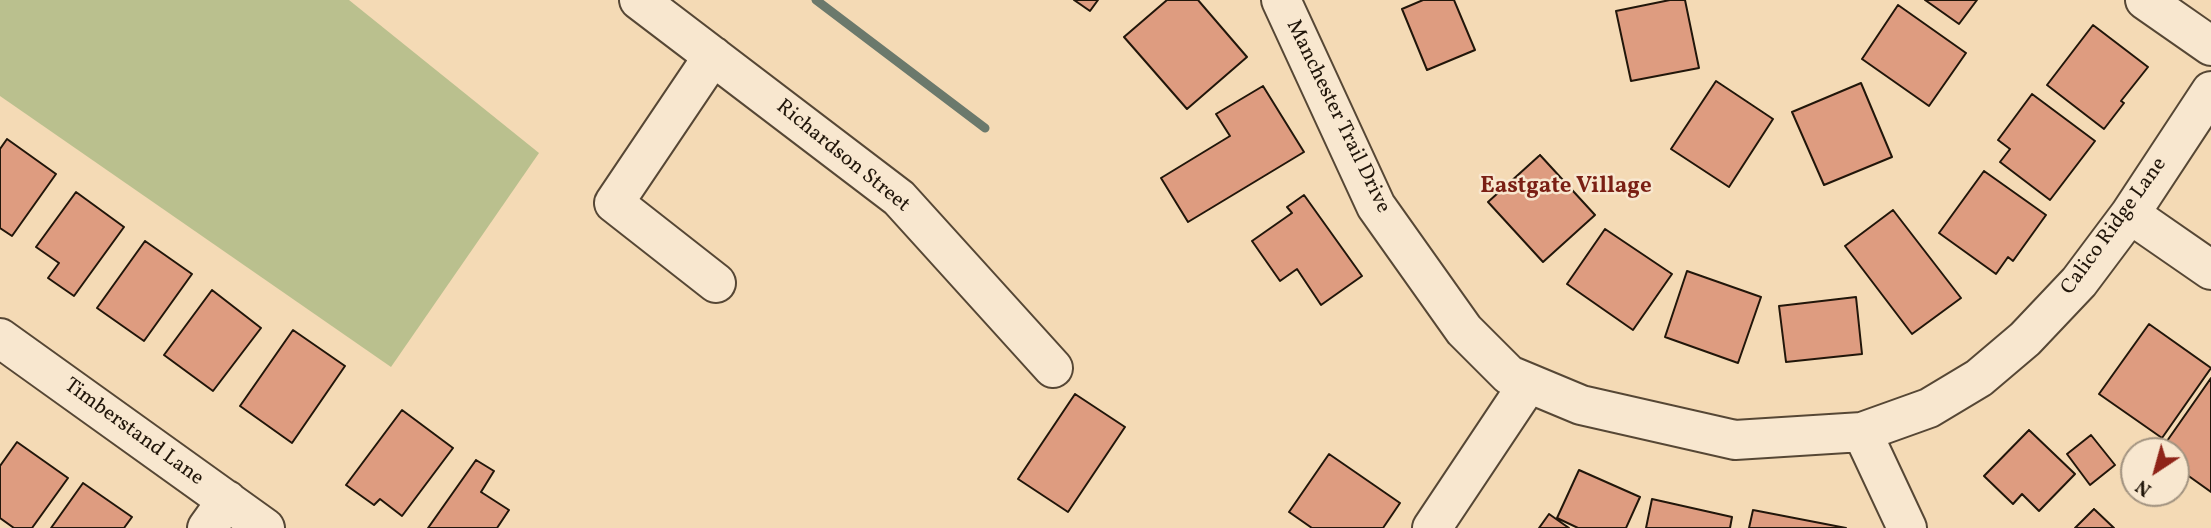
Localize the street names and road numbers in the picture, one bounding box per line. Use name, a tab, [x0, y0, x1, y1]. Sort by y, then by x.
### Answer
street label: Manchester Trail Drive	[1279, 16, 1395, 218]
street label: Richardson Street	[770, 95, 914, 219]
street label: Calico Ridge Lane	[2057, 153, 2173, 301]
street label: Timberstand Lane	[58, 374, 208, 492]

